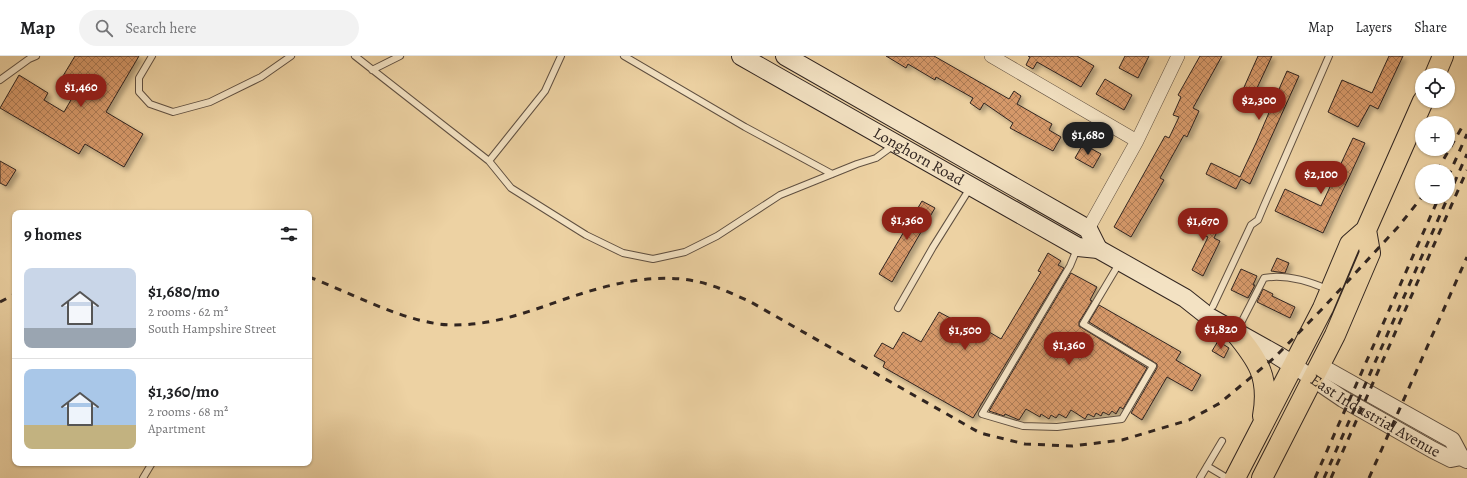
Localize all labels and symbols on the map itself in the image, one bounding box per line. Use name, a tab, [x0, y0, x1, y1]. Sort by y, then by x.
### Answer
pin: $1,460	[48, 74, 114, 108]
pin: $2,300	[1226, 87, 1292, 121]
street label: Longhorn Road	[869, 122, 968, 191]
pin: $1,680	[1055, 122, 1121, 156]
pin: $2,100	[1288, 161, 1354, 195]
pin: $1,360	[874, 207, 940, 241]
pin: $1,670	[1170, 208, 1236, 242]
pin: $1,820	[1188, 316, 1254, 350]
pin: $1,500	[932, 317, 998, 351]
pin: $1,360	[1036, 332, 1102, 366]
street label: East Industrial Avenue	[1306, 369, 1444, 463]

